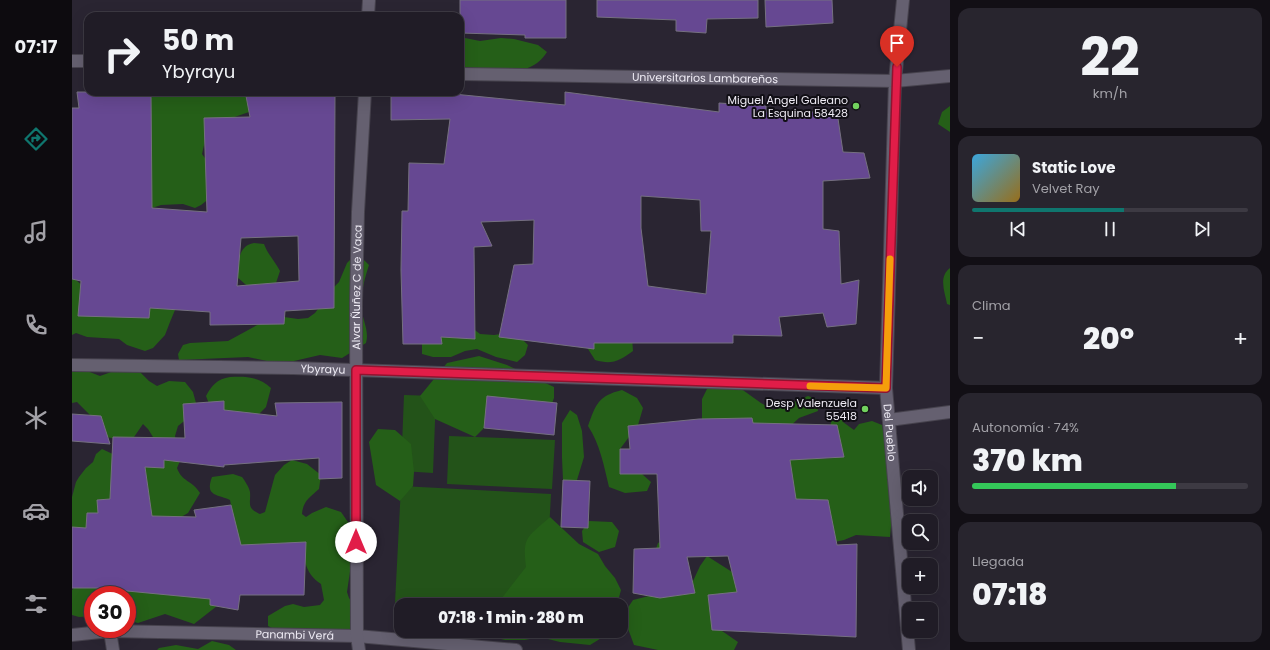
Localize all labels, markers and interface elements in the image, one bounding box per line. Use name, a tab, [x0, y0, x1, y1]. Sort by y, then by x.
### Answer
text: 50 m	[162, 21, 234, 60]
text: 22	[1080, 21, 1140, 94]
pin	[880, 26, 914, 67]
icon: right	[96, 28, 148, 80]
icon: arrive	[886, 32, 908, 54]
text: 07:17	[15, 34, 57, 59]
text: Ybyrayu	[162, 59, 235, 84]
street label: Universitarios Lambareños	[632, 69, 778, 87]
text: km/h	[1093, 84, 1127, 103]
place label: Miguel Angel Galeano La Esquina 58428	[727, 92, 848, 121]
marker: Miguel Angel Galeano La Esquina 58428	[851, 101, 861, 111]
icon: directions	[22, 125, 50, 153]
text: Static Love	[1032, 157, 1116, 178]
text: Velvet Ray	[1032, 179, 1100, 198]
icon: music	[22, 218, 50, 246]
icon: previous	[1007, 218, 1029, 240]
icon: pause	[1099, 218, 1121, 240]
icon: next	[1191, 218, 1213, 240]
street label: Alvar Ñuñez C de Vaca	[348, 224, 366, 350]
text: Clima	[972, 296, 1011, 315]
icon: phone	[22, 311, 50, 339]
text: 20°	[1083, 317, 1134, 360]
text: −	[972, 323, 984, 354]
text: +	[1233, 323, 1248, 354]
street label: Ybyrayu	[300, 360, 346, 378]
place label: Desp Valenzuela 55418	[766, 395, 857, 424]
street label: Del Pueblo	[879, 403, 900, 462]
icon: climate	[22, 404, 50, 432]
marker: Desp Valenzuela 55418	[860, 404, 870, 414]
text: Autonomía · 74%	[972, 418, 1079, 437]
text: 370 km	[972, 439, 1083, 482]
map controls	[902, 470, 938, 638]
button: sound	[902, 470, 938, 506]
icon: car	[22, 497, 50, 525]
button: search	[902, 514, 938, 550]
position arrow	[335, 521, 377, 563]
text: Llegada	[972, 552, 1024, 571]
button: +	[902, 558, 938, 594]
text: 07:18	[972, 573, 1048, 616]
speed limit sign: 30	[84, 586, 136, 638]
icon: filters	[22, 590, 50, 618]
button: −	[902, 602, 938, 638]
text: 07:18 · 1 min · 280 m	[438, 607, 584, 628]
street label: Panambi Verá	[255, 626, 334, 644]

